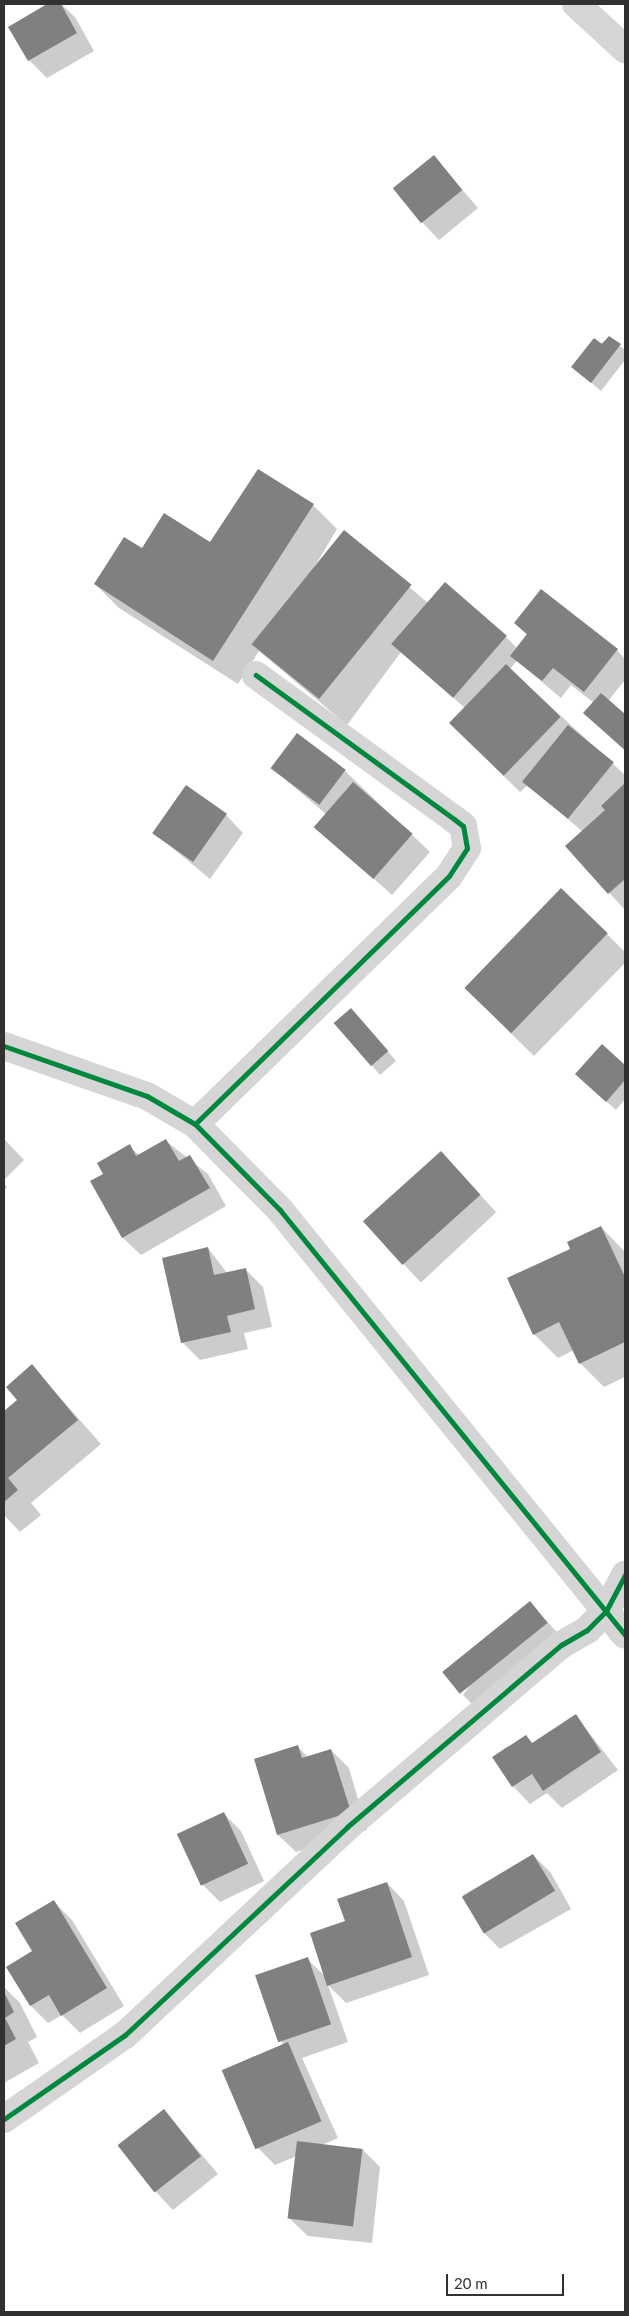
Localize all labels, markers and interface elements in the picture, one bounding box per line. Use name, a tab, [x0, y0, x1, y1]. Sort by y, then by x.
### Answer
scale bar	[449, 2264, 566, 2296]
text: 20 m	[454, 2274, 488, 2292]

